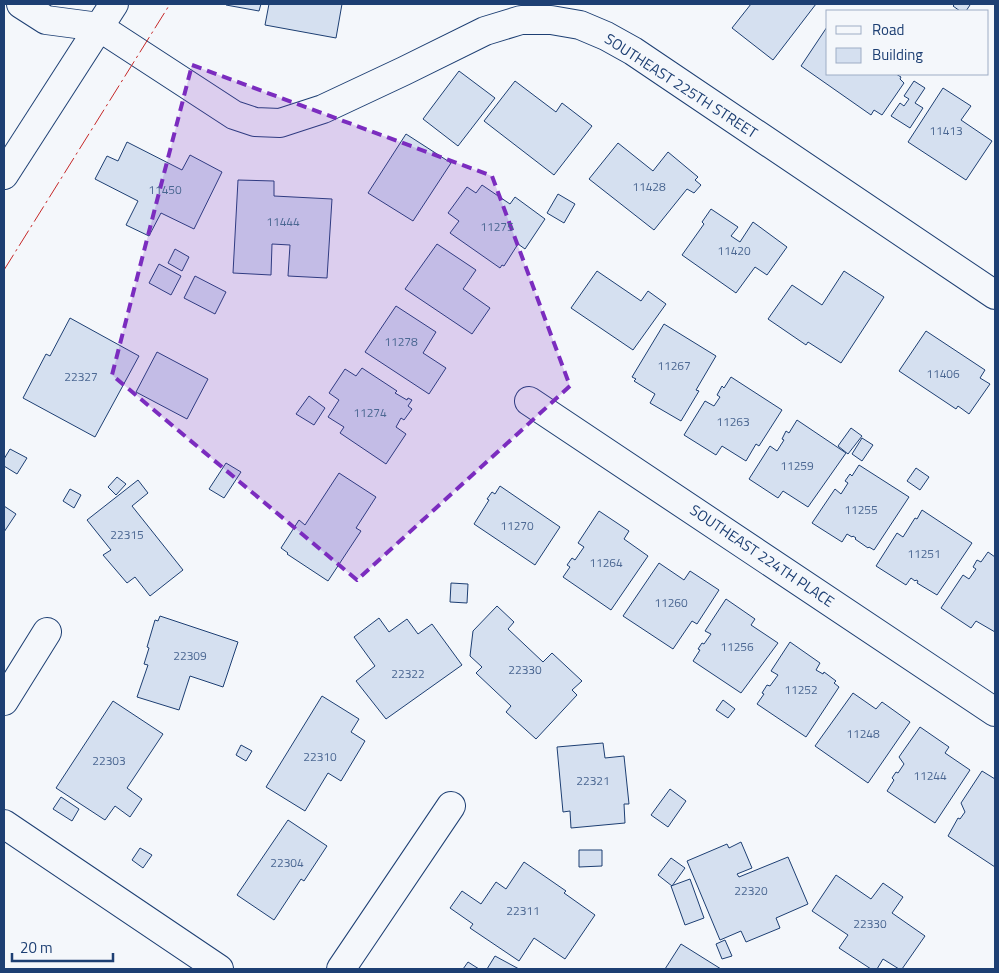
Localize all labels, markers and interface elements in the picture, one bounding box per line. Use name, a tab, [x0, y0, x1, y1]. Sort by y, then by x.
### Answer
legend	[826, 10, 989, 75]
text: Road	[872, 18, 904, 41]
street label: SOUTHEAST 225TH STREET	[600, 27, 762, 144]
text: Building	[872, 43, 923, 66]
house number: 11413	[929, 121, 963, 140]
house number: 11428	[632, 177, 666, 196]
house number: 11450	[148, 180, 182, 199]
house number: 11444	[266, 212, 300, 231]
house number: 11275	[480, 217, 514, 236]
house number: 11420	[717, 241, 751, 260]
house number: 11278	[384, 332, 418, 351]
house number: 11267	[657, 356, 691, 375]
house number: 11406	[926, 364, 960, 383]
house number: 22327	[64, 367, 98, 386]
house number: 11274	[353, 403, 387, 422]
house number: 11263	[716, 412, 750, 431]
house number: 11259	[780, 456, 814, 475]
street label: SOUTHEAST 224TH PLACE	[685, 499, 839, 613]
house number: 11255	[844, 500, 878, 519]
house number: 11270	[500, 516, 534, 535]
house number: 22315	[110, 525, 144, 544]
house number: 11251	[907, 544, 941, 563]
house number: 11264	[589, 553, 623, 572]
house number: 11260	[654, 593, 688, 612]
house number: 11256	[720, 637, 754, 656]
house number: 22309	[173, 646, 207, 665]
house number: 22330	[508, 660, 542, 679]
house number: 22322	[391, 664, 425, 683]
house number: 11252	[784, 680, 818, 699]
house number: 11248	[846, 724, 880, 743]
house number: 22310	[303, 747, 337, 766]
house number: 22303	[92, 751, 126, 770]
house number: 11244	[913, 766, 947, 785]
house number: 22321	[576, 771, 610, 790]
house number: 22304	[270, 853, 304, 872]
house number: 22320	[734, 881, 768, 900]
house number: 22311	[506, 901, 540, 920]
house number: 22330	[853, 914, 887, 933]
scale bar	[12, 930, 114, 962]
text: 20 m	[20, 936, 53, 959]

